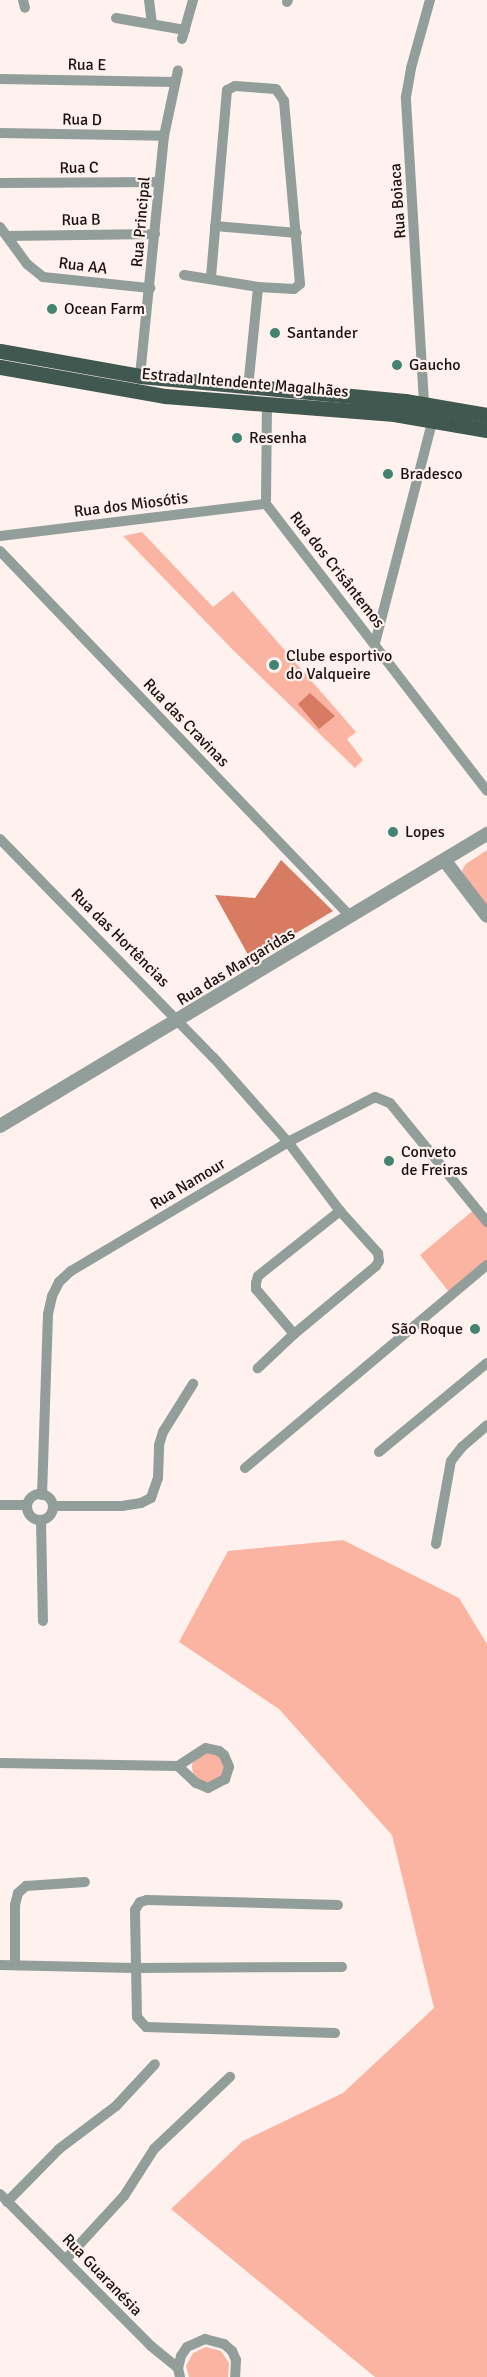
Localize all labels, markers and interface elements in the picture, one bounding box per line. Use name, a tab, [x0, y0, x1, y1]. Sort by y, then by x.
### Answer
street label: Rua E	[67, 55, 107, 75]
street label: Rua D	[62, 110, 102, 130]
street label: Rua C	[59, 158, 99, 178]
street label: Rua Boiaca	[386, 163, 410, 239]
street label: Rua Principal	[127, 176, 155, 268]
street label: Rua B	[61, 210, 101, 230]
street label: Rua AA	[57, 253, 109, 279]
place label: Ocean Farm	[64, 299, 145, 319]
marker: Ocean Farm	[45, 302, 59, 316]
place label: Santander	[287, 323, 358, 343]
marker: Santander	[268, 326, 282, 340]
place label: Gaucho	[409, 355, 461, 375]
marker: Gaucho	[390, 358, 404, 372]
street label: Estrada Intendente Magalhães	[141, 364, 349, 402]
place label: Resenha	[249, 428, 307, 448]
marker: Resenha	[230, 431, 244, 445]
place label: Bradesco	[400, 464, 463, 484]
marker: Bradesco	[381, 467, 395, 481]
street label: Rua dos Miosótis	[73, 488, 189, 522]
street label: Rua dos Crisântemos	[286, 508, 388, 632]
place label: Clube esportivo do Valqueire	[286, 646, 392, 684]
marker: Clube esportivo do Valqueire	[267, 658, 281, 672]
street label: Rua das Cravinas	[139, 675, 233, 771]
place label: Lopes	[405, 822, 445, 842]
marker: Lopes	[386, 825, 400, 839]
street label: Rua das Hortências	[67, 885, 173, 991]
street label: Rua das Margaridas	[174, 924, 298, 1010]
place label: Conveto de Freiras	[401, 1142, 468, 1180]
street label: Rua Namour	[147, 1154, 229, 1214]
marker: Conveto de Freiras	[382, 1154, 396, 1168]
place label: São Roque	[391, 1319, 463, 1339]
marker: São Roque	[468, 1322, 482, 1336]
street label: Rua Guaranésia	[58, 2230, 146, 2320]

